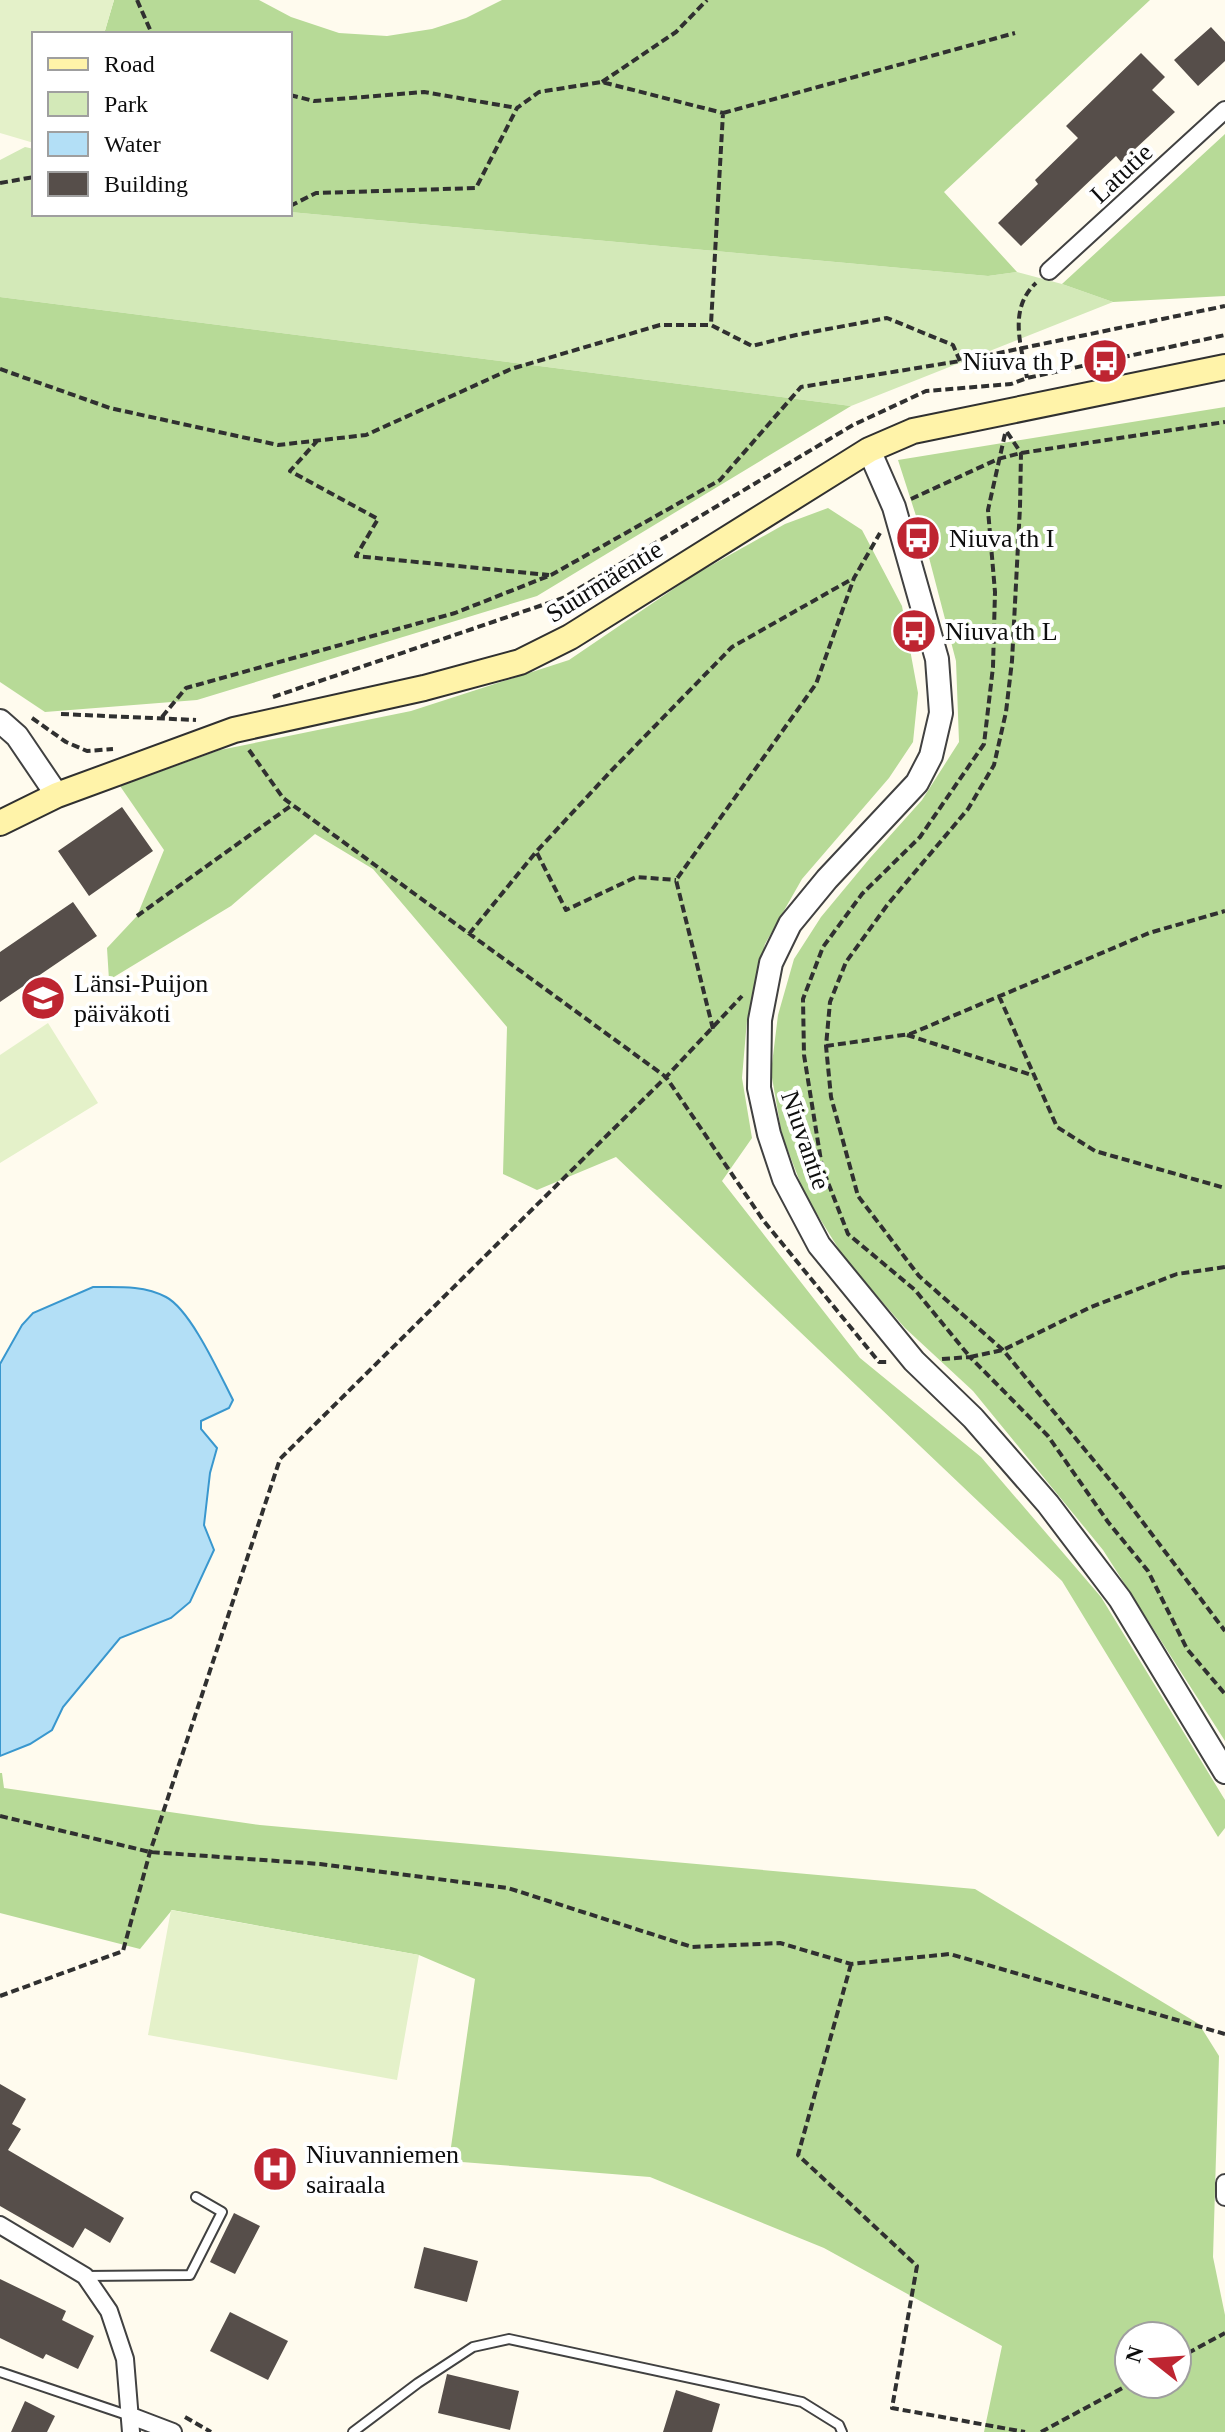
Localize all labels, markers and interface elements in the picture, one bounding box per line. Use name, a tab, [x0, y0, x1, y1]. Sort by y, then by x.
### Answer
legend	[32, 32, 292, 216]
text: Road	[104, 51, 155, 77]
text: Park	[104, 91, 148, 117]
text: Water	[104, 131, 161, 157]
street label: Latutie	[1085, 138, 1158, 209]
text: Building	[104, 171, 188, 197]
bus stop icon: Niuva th P	[1081, 337, 1129, 385]
place label: Niuva th P	[963, 347, 1074, 376]
bus stop icon: Niuva th I	[894, 514, 942, 562]
place label: Niuva th I	[949, 524, 1054, 553]
street label: Suurmäentie	[541, 534, 668, 629]
bus stop icon: Niuva th L	[890, 607, 938, 655]
place label: Niuva th L	[945, 617, 1058, 646]
place label: Länsi-Puijon päiväkoti	[74, 969, 208, 1028]
school or university icon: Länsi-Puijon päiväkoti	[19, 974, 67, 1022]
street label: Niuvantie	[775, 1087, 836, 1193]
place label: Niuvanniemen sairaala	[306, 2140, 459, 2199]
hospital icon: Niuvanniemen sairaala	[251, 2145, 299, 2193]
north arrow	[1113, 2320, 1193, 2400]
text: N	[1120, 2343, 1149, 2366]

